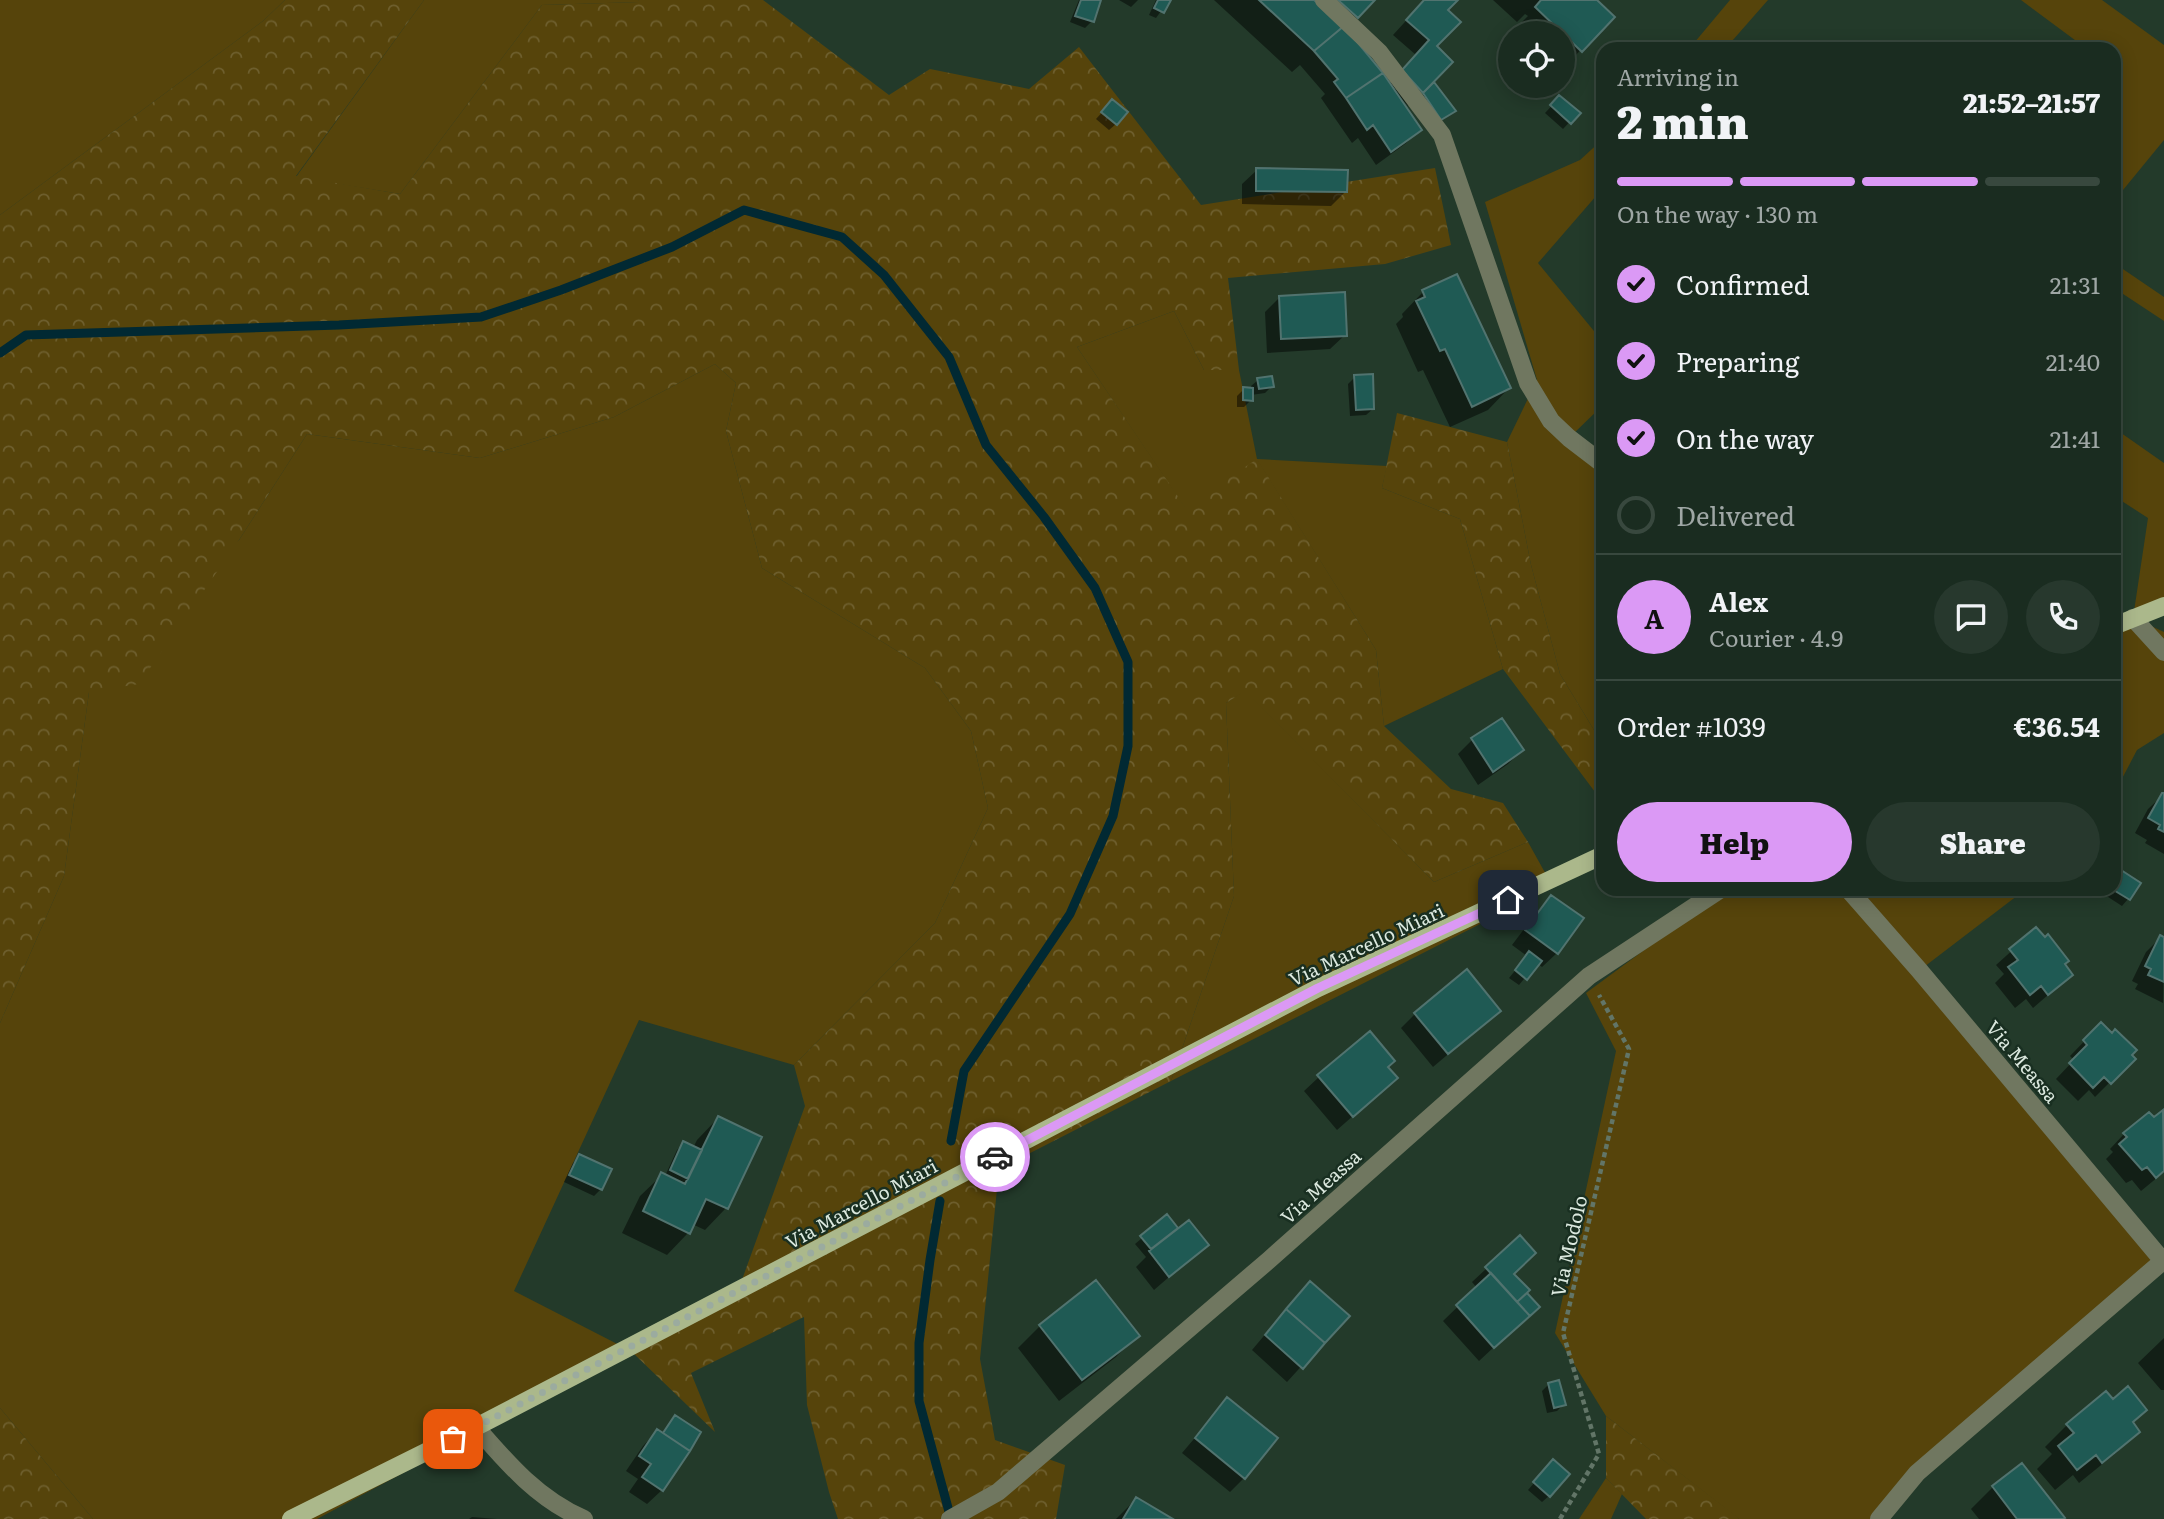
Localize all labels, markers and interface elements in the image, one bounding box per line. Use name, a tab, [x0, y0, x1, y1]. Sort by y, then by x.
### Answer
map controls	[1498, 21, 1575, 98]
button: locate	[1498, 21, 1575, 98]
text: Arriving in	[1617, 59, 1739, 93]
text: 21:52–21:57	[1963, 82, 2100, 121]
text: 2 min	[1617, 85, 1749, 153]
text: On the way · 130 m	[1617, 196, 1818, 230]
text: Confirmed	[1676, 264, 1810, 303]
icon: check	[1617, 265, 1655, 303]
text: 21:31	[2050, 267, 2100, 301]
text: Preparing	[1676, 341, 1799, 380]
icon: check	[1617, 342, 1655, 380]
text: 21:40	[2046, 344, 2100, 378]
text: On the way	[1676, 418, 1814, 457]
icon: check	[1617, 419, 1655, 457]
text: 21:41	[2050, 421, 2100, 455]
text: Delivered	[1676, 495, 1795, 534]
button: chat	[1934, 580, 2008, 654]
button: phone	[2026, 580, 2100, 654]
text: Alex	[1709, 581, 1768, 620]
text: A	[1644, 598, 1664, 637]
text: Courier · 4.9	[1709, 620, 1843, 654]
text: Order #1039	[1617, 706, 1766, 745]
text: €36.54	[2014, 706, 2100, 745]
button: Help	[1617, 802, 1852, 882]
button: Share	[1866, 802, 2100, 882]
pin	[1478, 870, 1538, 930]
icon: home	[1489, 881, 1527, 919]
street label: Via Marcello Miari	[1284, 896, 1448, 992]
street label: Via Meassa	[1980, 1014, 2066, 1109]
courier	[960, 1122, 1030, 1192]
icon: car	[976, 1138, 1014, 1176]
street label: Via Meassa	[1273, 1142, 1367, 1230]
street label: Via Marcello Miari	[780, 1151, 942, 1255]
street label: Via Modolo	[1543, 1192, 1593, 1300]
pin	[423, 1409, 483, 1469]
icon: bag	[434, 1420, 472, 1458]

